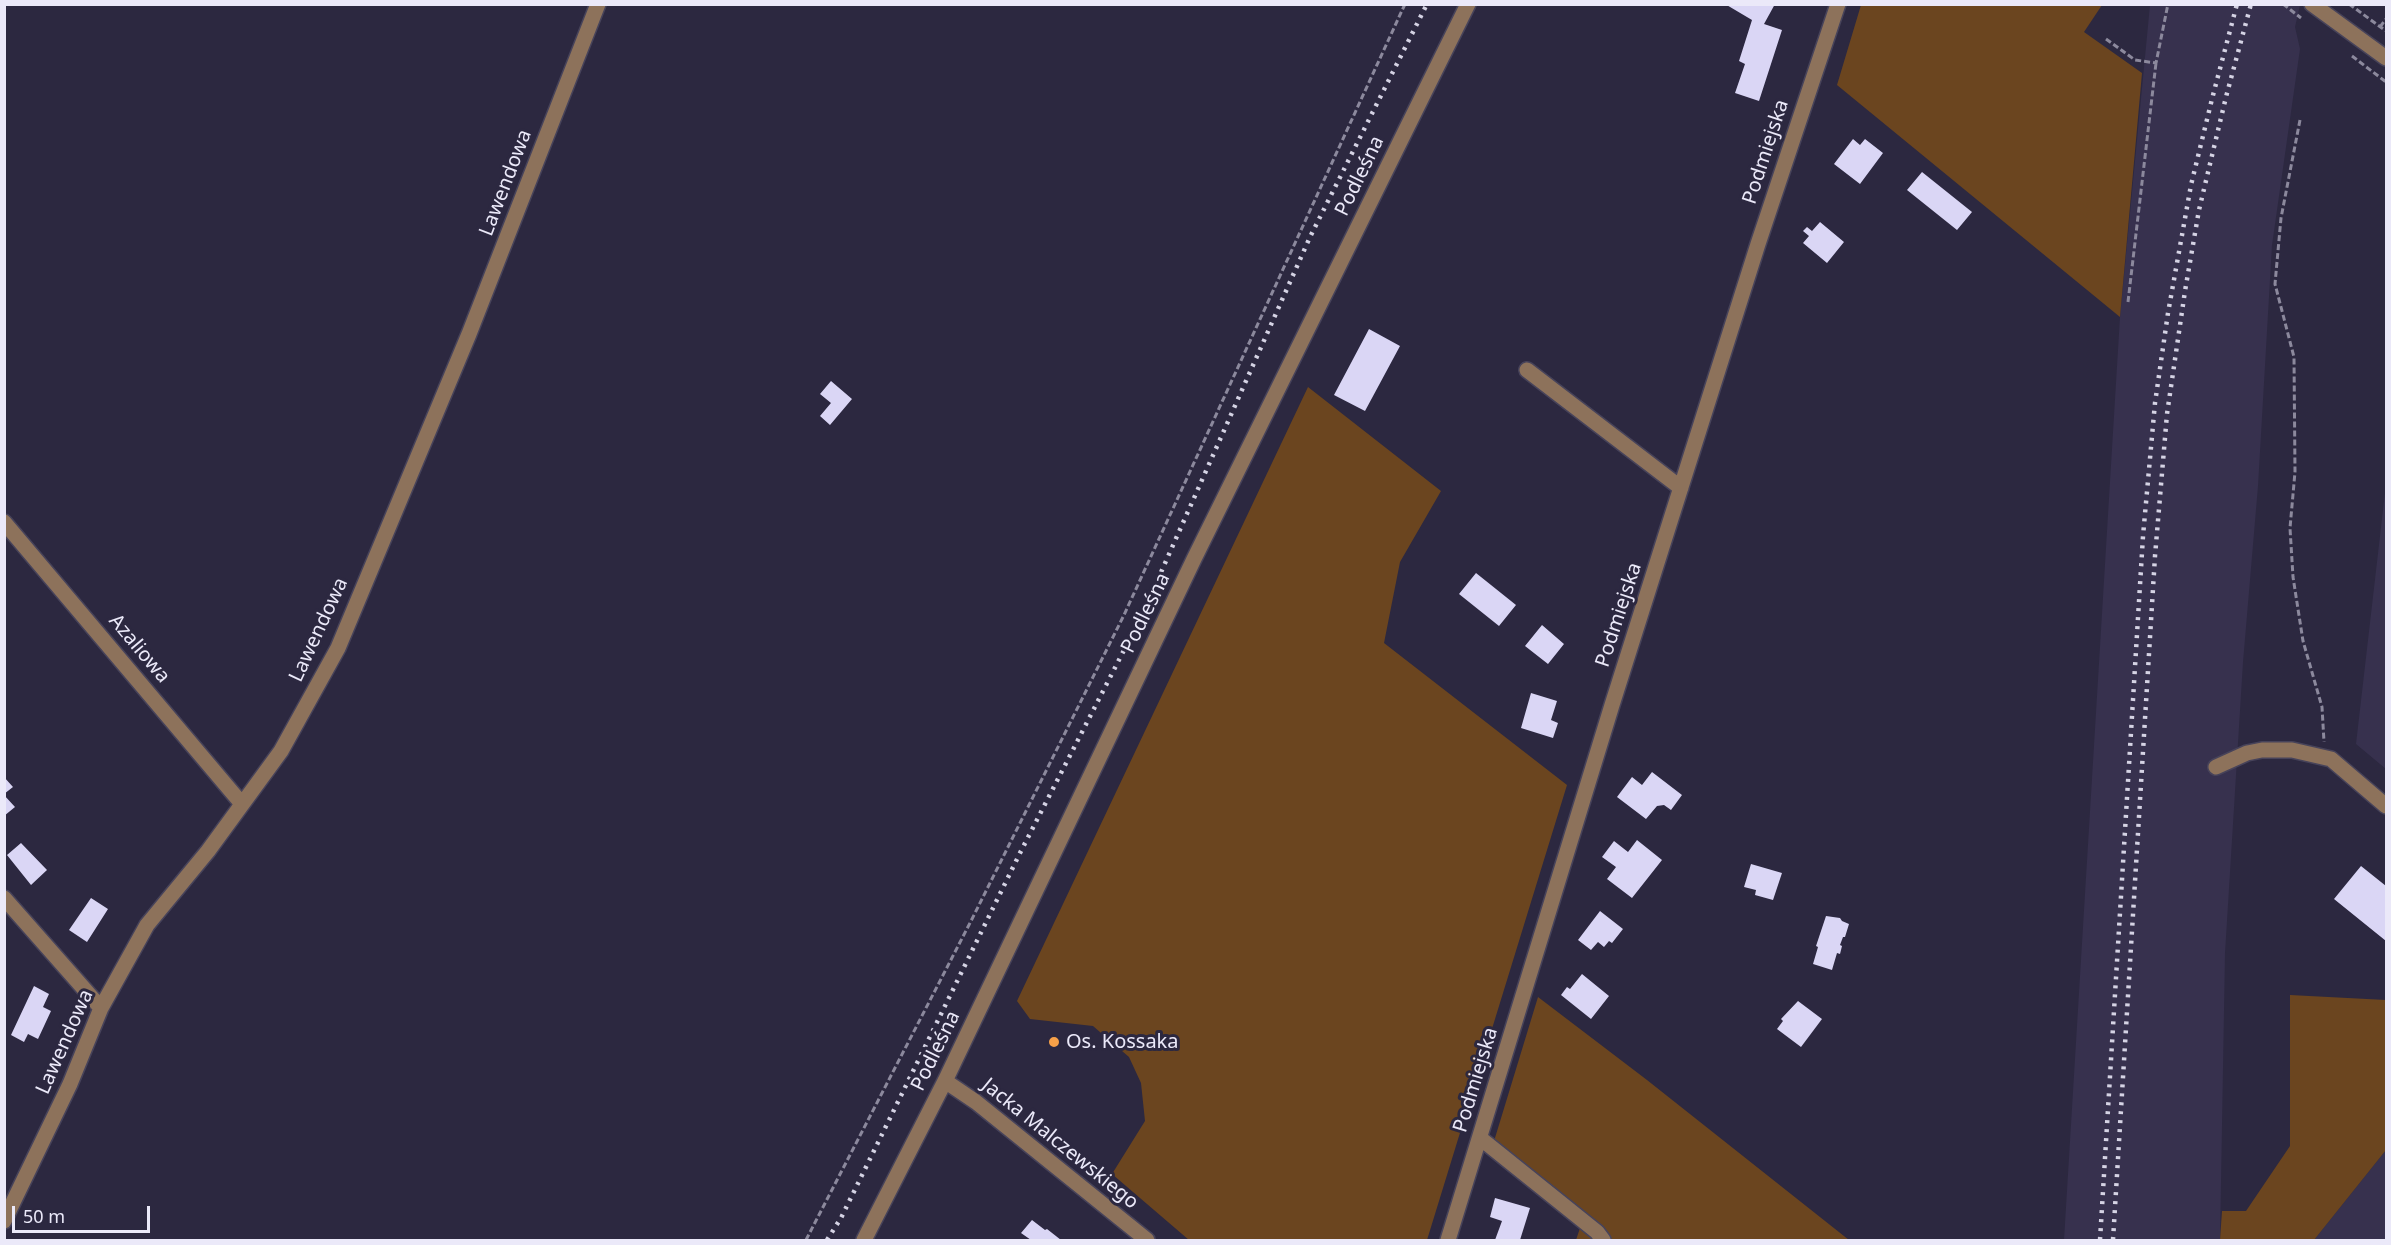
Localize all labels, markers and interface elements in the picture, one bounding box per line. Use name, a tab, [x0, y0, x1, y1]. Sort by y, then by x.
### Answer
street label: Podmiejska	[1738, 97, 1794, 207]
street label: Lawendowa	[475, 126, 537, 240]
street label: Podleśna	[1330, 132, 1390, 220]
street label: Podmiejska	[1591, 560, 1647, 670]
street label: Podleśna	[1116, 569, 1176, 657]
street label: Lawendowa	[284, 574, 354, 686]
street label: Azaliowa	[103, 610, 175, 688]
street label: Lawendowa	[31, 986, 99, 1098]
street label: Podleśna	[906, 1007, 966, 1095]
street label: Podmiejska	[1449, 1025, 1503, 1135]
place label: Os. Kossaka	[1066, 1030, 1179, 1054]
marker: Os. Kossaka	[1047, 1035, 1061, 1049]
street label: Jacka Malczewskiego	[977, 1073, 1143, 1215]
scale bar	[15, 1194, 153, 1232]
text: 50 m	[23, 1204, 65, 1228]

